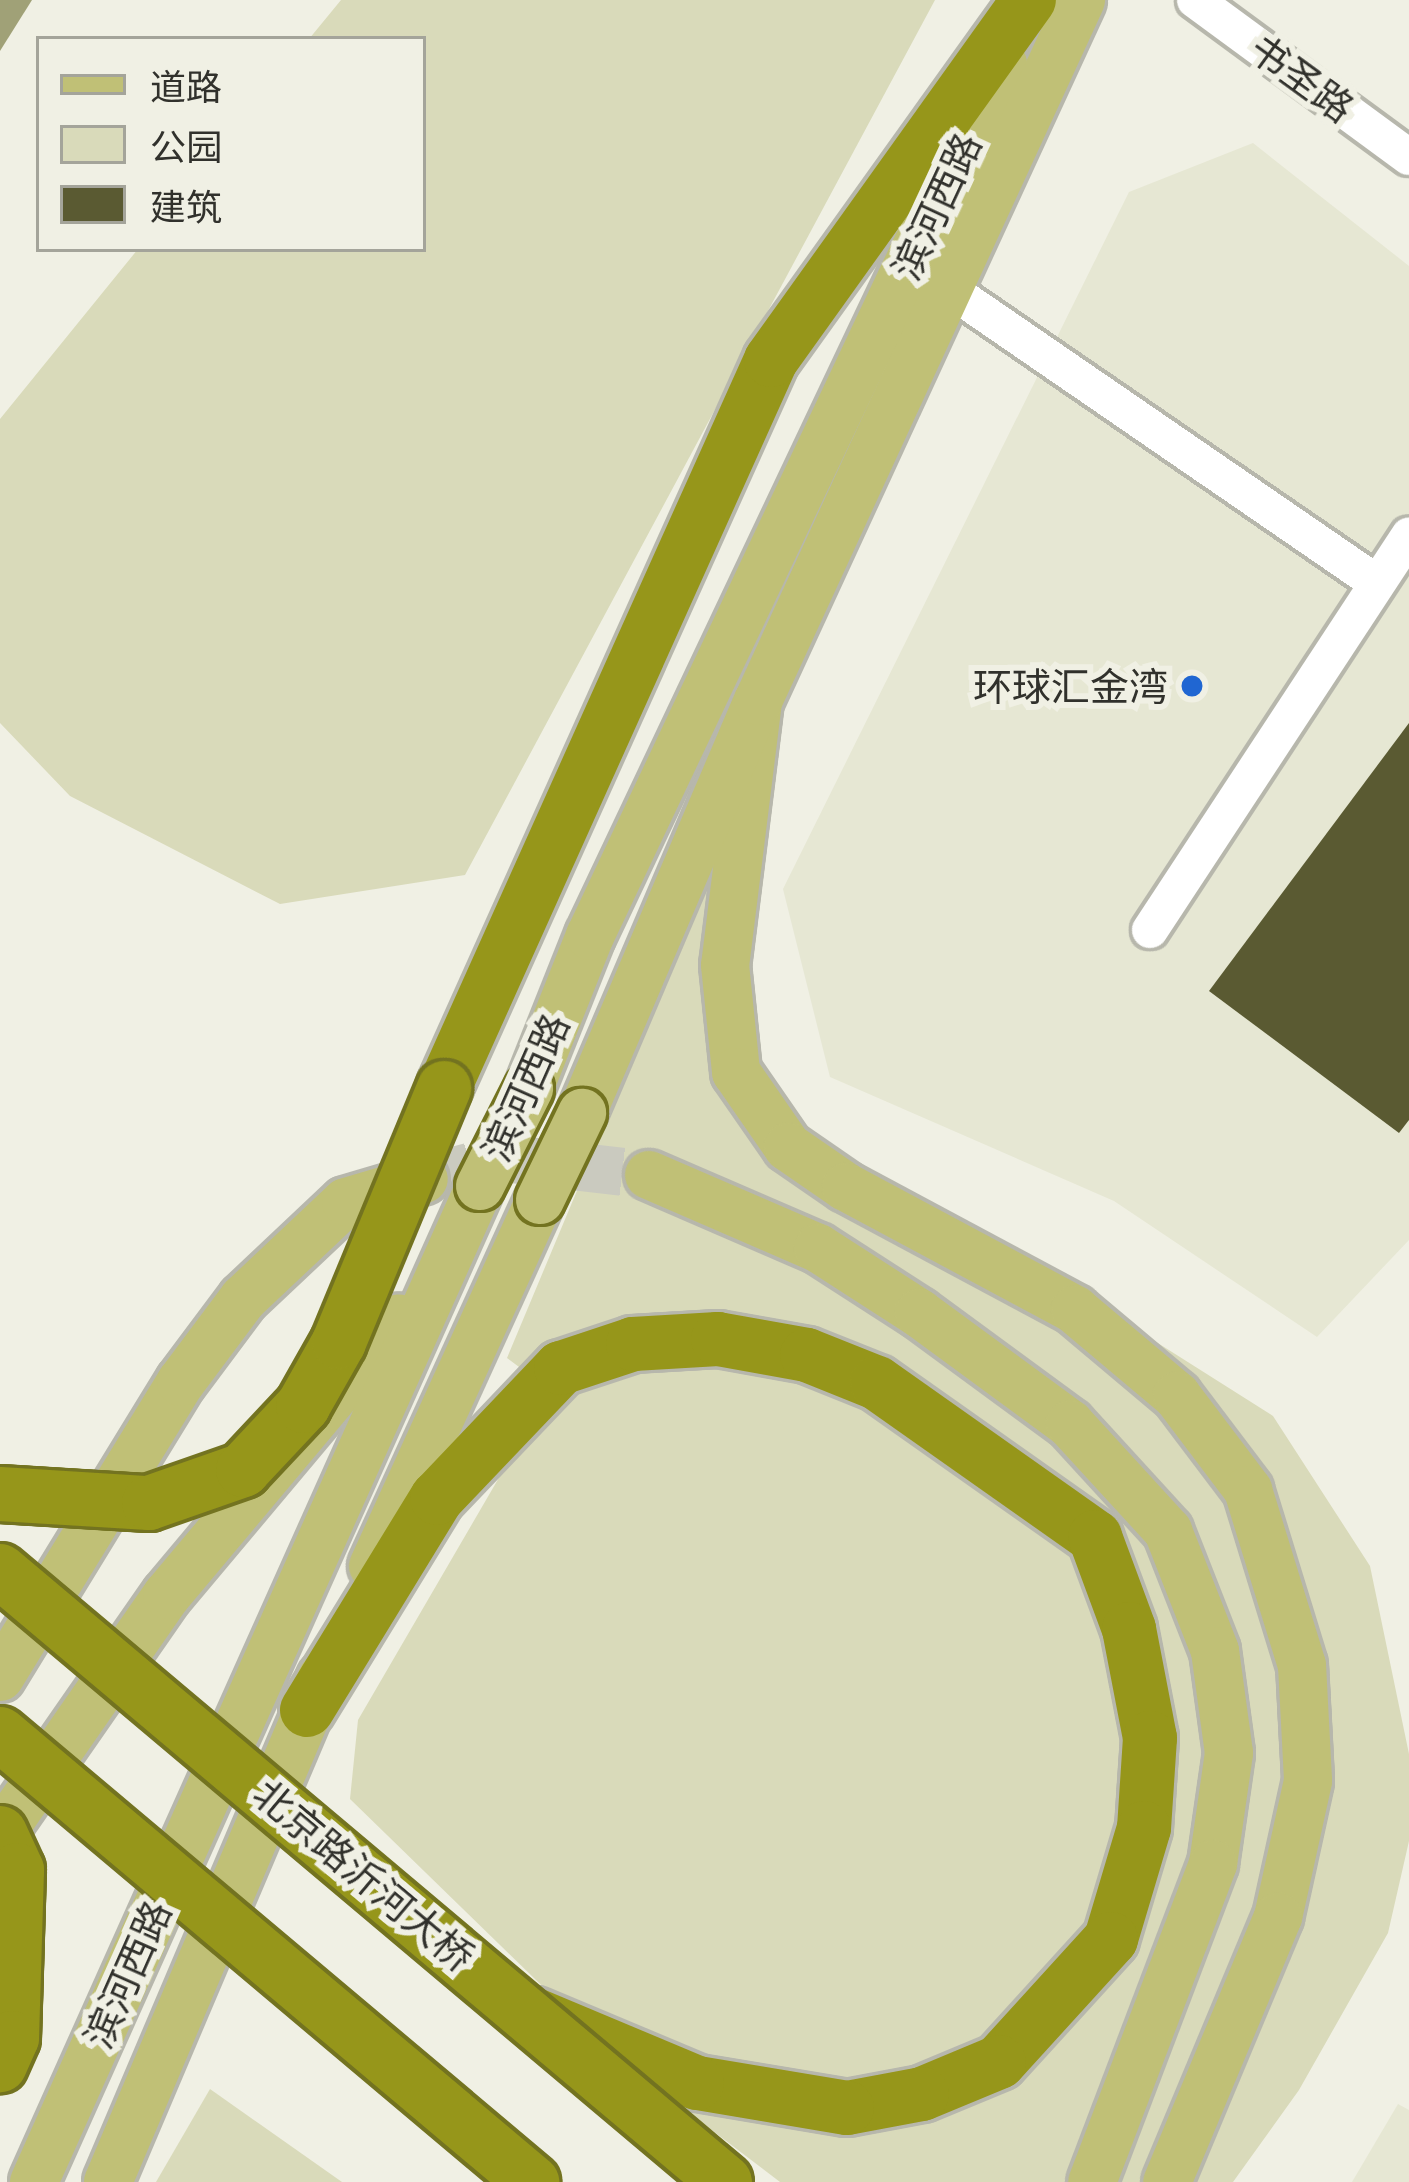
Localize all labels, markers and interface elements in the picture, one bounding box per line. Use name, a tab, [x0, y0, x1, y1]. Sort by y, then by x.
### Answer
street label: 书圣路	[1241, 25, 1363, 131]
legend	[36, 36, 426, 252]
text: 道路	[150, 63, 222, 110]
text: 公园	[150, 123, 222, 170]
street label: 滨河西路	[882, 125, 990, 287]
text: 建筑	[150, 183, 222, 230]
place label: 环球汇金湾	[973, 663, 1168, 709]
marker: 环球汇金湾	[1179, 673, 1205, 699]
street label: 滨河西路	[472, 1006, 578, 1168]
street label: 北京路沂河大桥	[244, 1769, 484, 1981]
street label: 滨河西路	[74, 1893, 180, 2055]

